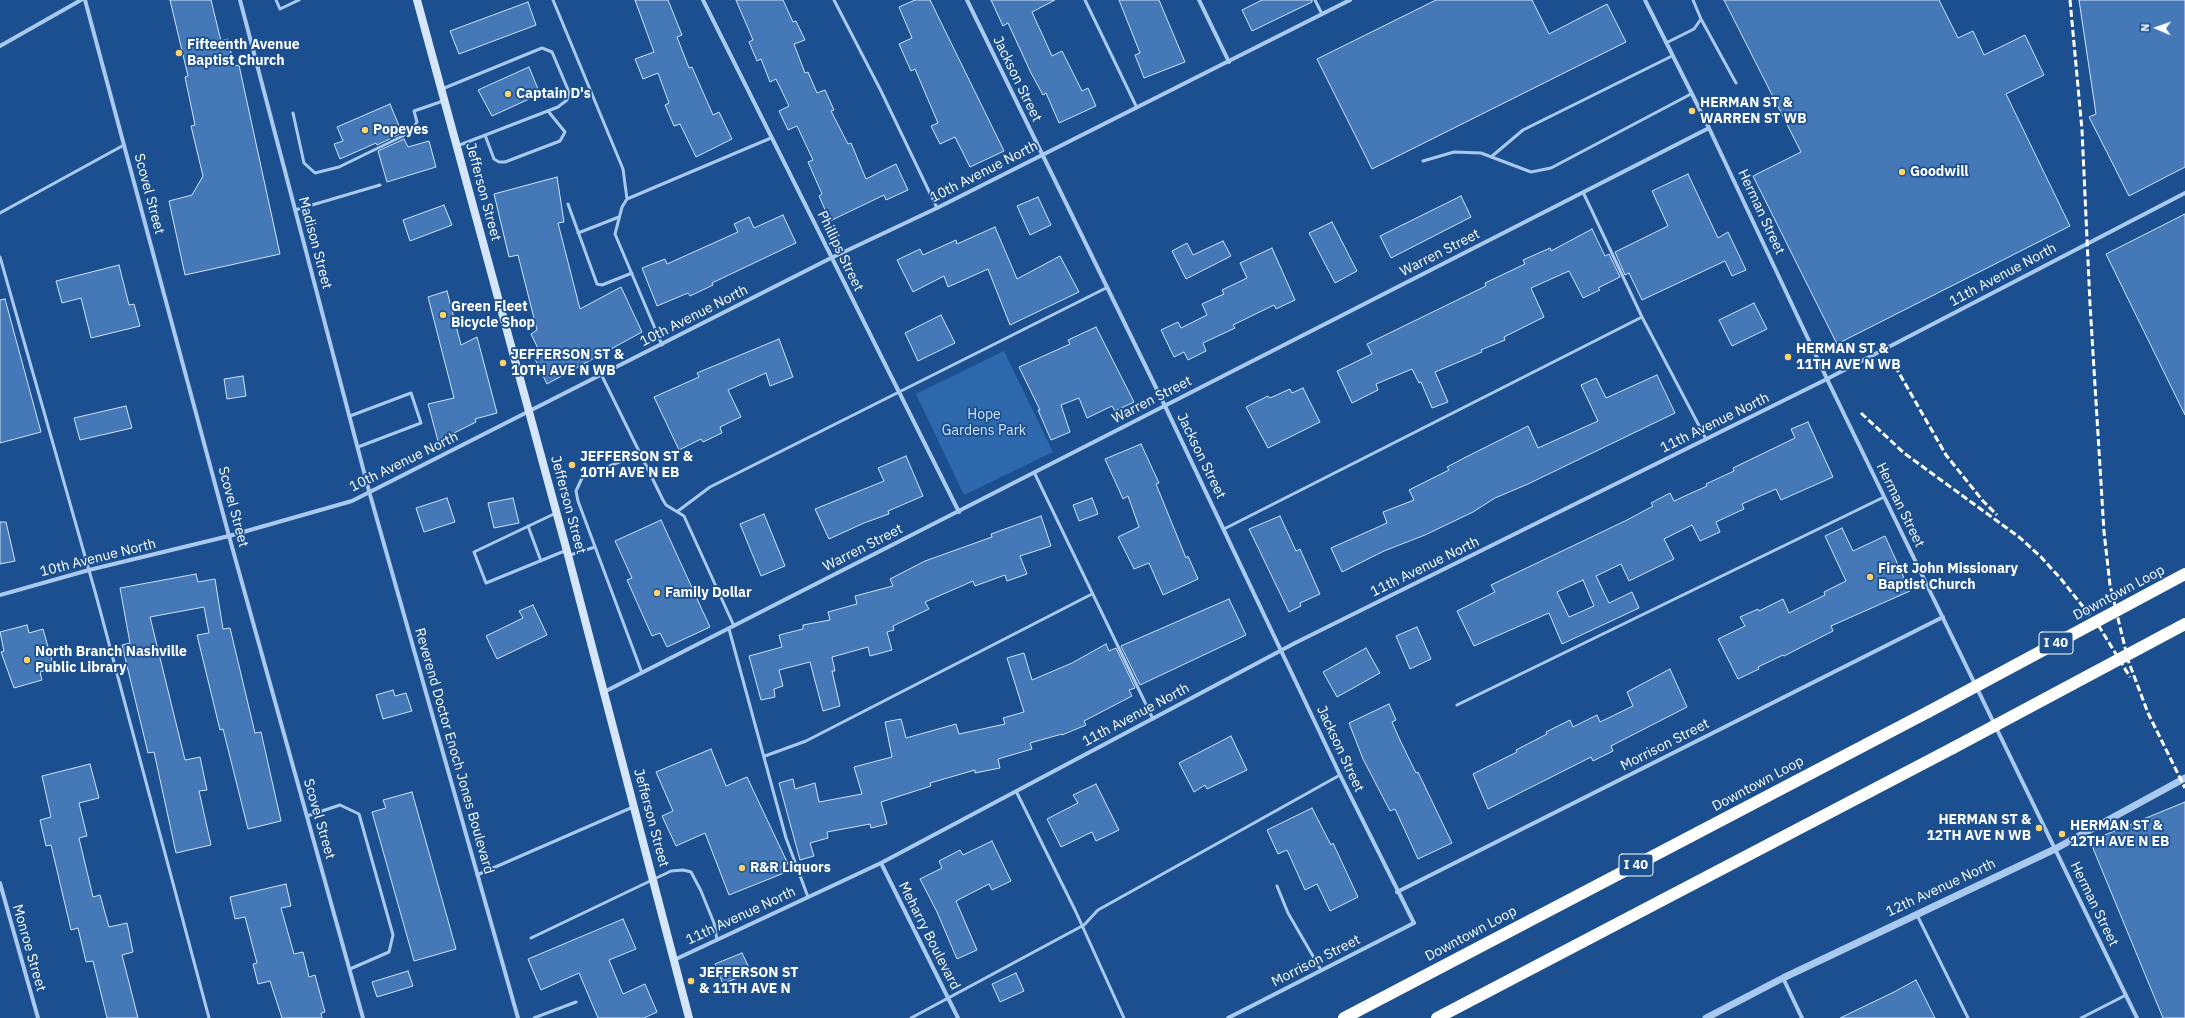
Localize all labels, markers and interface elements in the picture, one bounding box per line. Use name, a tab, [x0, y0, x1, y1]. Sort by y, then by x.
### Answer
north arrow	[2137, 8, 2177, 48]
text: N	[2138, 23, 2152, 32]
street label: Jackson Street	[989, 33, 1045, 125]
place label: Fifteenth Avenue Baptist Church	[187, 37, 300, 70]
marker: Fifteenth Avenue Baptist Church	[174, 48, 184, 58]
place label: Captain D's	[516, 86, 591, 102]
marker: Captain D's	[503, 89, 513, 99]
place label: HERMAN ST & WARREN ST WB	[1700, 95, 1806, 128]
marker: HERMAN ST & WARREN ST WB	[1687, 106, 1697, 116]
place label: Popeyes	[373, 122, 428, 138]
marker: Popeyes	[360, 125, 370, 135]
street label: 10th Avenue North	[927, 138, 1041, 206]
street label: Jefferson Street	[462, 141, 504, 243]
street label: Scovel Street	[130, 152, 168, 236]
place label: Goodwill	[1910, 164, 1969, 180]
street label: Herman Street	[1734, 167, 1788, 257]
marker: Goodwill	[1897, 167, 1907, 177]
street label: Madison Street	[295, 195, 335, 291]
street label: Phillips Street	[813, 208, 867, 294]
street label: Warren Street	[1397, 226, 1483, 280]
street label: 11th Avenue North	[1947, 240, 2059, 310]
street label: 10th Avenue North	[637, 282, 751, 350]
place label: Green Fleet Bicycle Shop	[451, 299, 535, 332]
marker: Green Fleet Bicycle Shop	[438, 310, 448, 320]
place label: HERMAN ST & 11TH AVE N WB	[1796, 341, 1901, 374]
place label: JEFFERSON ST & 10TH AVE N WB	[511, 347, 624, 380]
marker: HERMAN ST & 11TH AVE N WB	[1783, 352, 1793, 362]
marker: JEFFERSON ST & 10TH AVE N WB	[498, 358, 508, 368]
street label: Warren Street	[1109, 373, 1195, 427]
street label: 11th Avenue North	[1658, 389, 1772, 457]
park label: Hope Gardens Park	[942, 407, 1026, 440]
street label: Jackson Street	[1173, 410, 1229, 502]
street label: 10th Avenue North	[347, 428, 461, 496]
place label: JEFFERSON ST & 10TH AVE N EB	[580, 449, 693, 482]
street label: Jefferson Street	[547, 454, 589, 556]
marker: JEFFERSON ST & 10TH AVE N EB	[567, 460, 577, 470]
street label: Herman Street	[1872, 460, 1928, 550]
street label: Scovel Street	[214, 465, 252, 549]
street label: Warren Street	[820, 521, 906, 575]
street label: 11th Avenue North	[1368, 533, 1482, 601]
street label: 10th Avenue North	[38, 535, 158, 581]
place label: First John Missionary Baptist Church	[1878, 561, 2018, 594]
street label: Downtown Loop	[2070, 562, 2168, 624]
marker: First John Missionary Baptist Church	[1865, 572, 1875, 582]
place label: Family Dollar	[665, 585, 752, 601]
marker: Family Dollar	[652, 588, 662, 598]
street label: Reverend Doctor Enoch Jones Boulevard	[411, 626, 497, 876]
road number: I 40	[2039, 632, 2073, 654]
place label: North Branch Nashville Public Library	[35, 644, 187, 676]
marker: North Branch Nashville Public Library	[22, 655, 32, 665]
street label: 11th Avenue North	[1080, 680, 1192, 750]
street label: Jackson Street	[1313, 703, 1367, 795]
street label: Morrison Street	[1618, 715, 1712, 775]
street label: Downtown Loop	[1709, 753, 1807, 815]
street label: Jefferson Street	[630, 767, 672, 869]
street label: Scovel Street	[300, 777, 338, 861]
place label: HERMAN ST & 12TH AVE N WB	[1926, 812, 2031, 844]
place label: HERMAN ST & 12TH AVE N EB	[2070, 818, 2169, 850]
marker: HERMAN ST & 12TH AVE N WB	[2034, 823, 2044, 833]
marker: HERMAN ST & 12TH AVE N EB	[2057, 829, 2067, 839]
road number: I 40	[1619, 854, 1653, 876]
street label: 12th Avenue North	[1884, 855, 1998, 921]
street label: Herman Street	[2066, 859, 2122, 949]
place label: R&R Liquors	[750, 860, 831, 876]
marker: R&R Liquors	[737, 863, 747, 873]
street label: Meharry Boulevard	[895, 879, 963, 993]
street label: 11th Avenue North	[684, 883, 798, 949]
street label: Monroe Street	[9, 903, 49, 993]
street label: Downtown Loop	[1422, 903, 1520, 965]
street label: Morrison Street	[1269, 931, 1363, 991]
place label: JEFFERSON ST & 11TH AVE N	[699, 965, 798, 998]
marker: JEFFERSON ST & 11TH AVE N	[686, 976, 696, 986]

